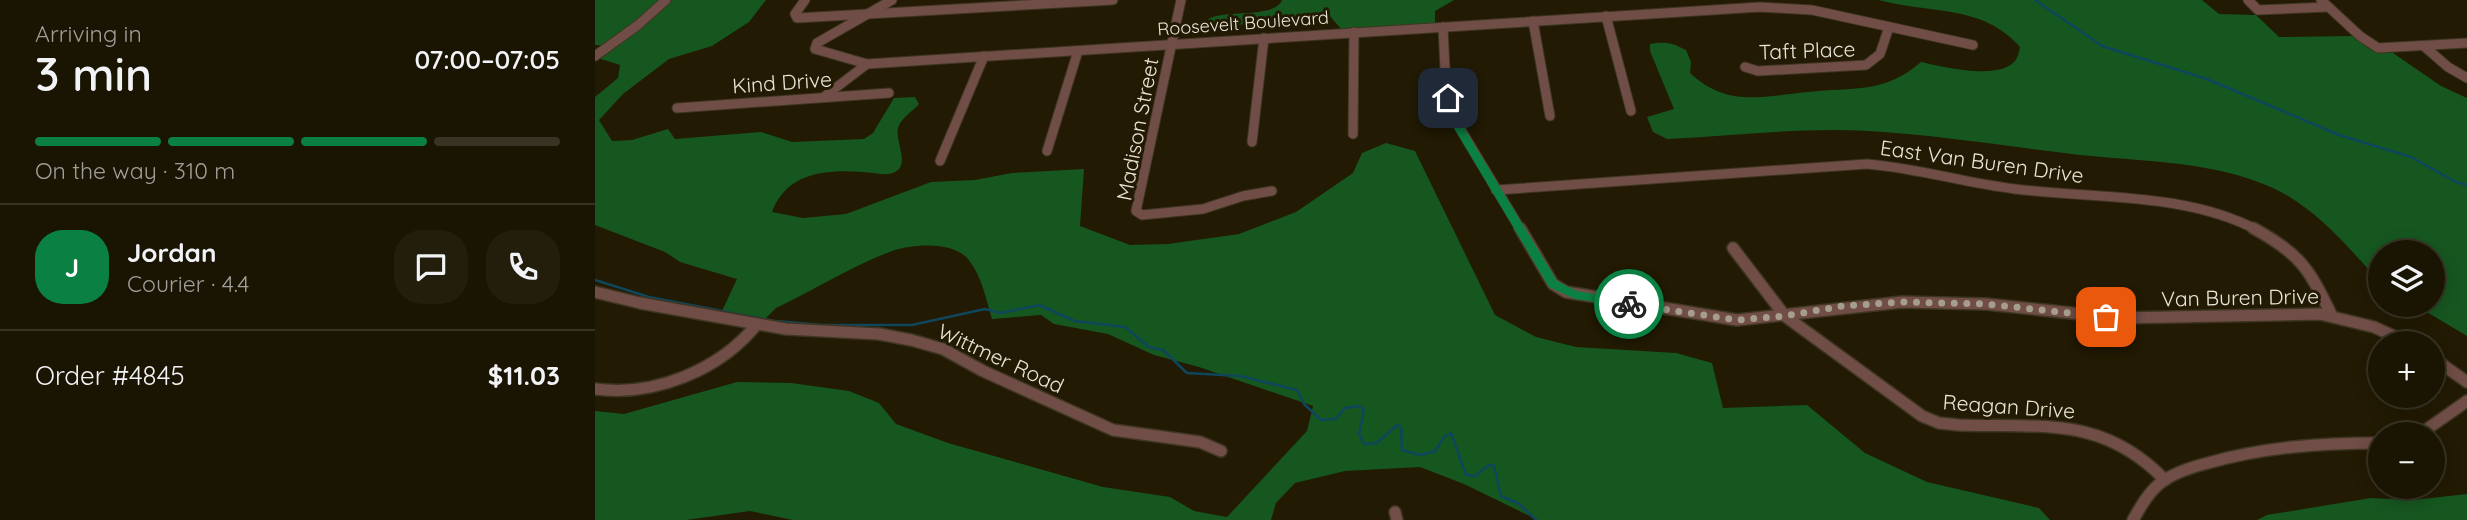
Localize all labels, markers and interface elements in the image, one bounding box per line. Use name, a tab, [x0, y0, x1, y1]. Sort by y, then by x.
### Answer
street label: Roosevelt Boulevard	[1157, 6, 1329, 40]
text: Arriving in	[35, 19, 142, 48]
street label: Taft Place	[1758, 35, 1856, 65]
text: 07:00–07:05	[415, 43, 560, 76]
text: 3 min	[35, 45, 152, 103]
street label: Madison Street	[1110, 55, 1164, 203]
street label: Kind Drive	[731, 66, 833, 98]
pin	[1418, 68, 1478, 128]
icon: home	[1429, 79, 1467, 117]
street label: East Van Buren Drive	[1879, 134, 2085, 188]
text: On the way · 310 m	[35, 156, 235, 185]
button: chat	[394, 230, 468, 304]
button: phone	[486, 230, 560, 304]
text: Jordan	[127, 236, 216, 269]
map controls	[2368, 240, 2445, 499]
button: layers	[2368, 240, 2445, 317]
text: J	[65, 251, 79, 284]
text: Courier · 4.4	[127, 269, 249, 298]
courier	[1594, 269, 1664, 339]
street label: Van Buren Drive	[2161, 283, 2319, 311]
icon: bike	[1610, 285, 1648, 323]
pin	[2076, 287, 2136, 347]
icon: bag	[2087, 298, 2125, 336]
street label: Wittmer Road	[934, 317, 1068, 399]
button: +	[2368, 331, 2445, 408]
text: Order #4845	[35, 359, 185, 392]
text: $11.03	[488, 359, 560, 392]
street label: Reagan Drive	[1942, 388, 2076, 424]
button: −	[2368, 422, 2445, 499]

